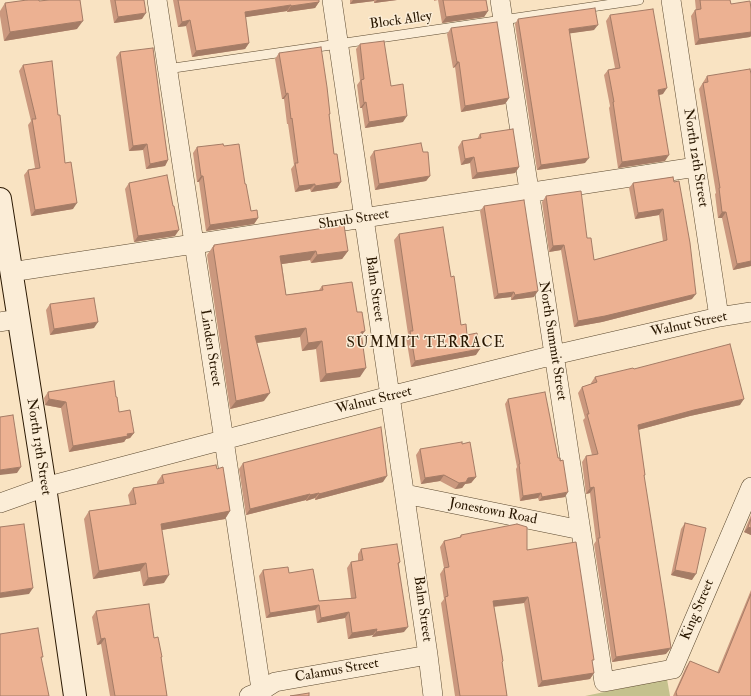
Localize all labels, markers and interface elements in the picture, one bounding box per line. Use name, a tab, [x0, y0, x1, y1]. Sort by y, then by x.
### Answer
street label: Block Alley	[369, 8, 433, 34]
street label: North 12th Street	[679, 107, 711, 209]
street label: Shrub Street	[318, 206, 390, 234]
street label: Balm Street	[361, 255, 387, 323]
street label: North Summit Street	[534, 280, 570, 402]
street label: Linden Street	[196, 308, 224, 388]
street label: Walnut Street	[649, 309, 729, 341]
district label: SUMMIT TERRACE	[347, 335, 505, 353]
street label: Walnut Street	[334, 383, 414, 419]
street label: North 13th Street	[22, 397, 54, 497]
street label: Jonestown Road	[448, 495, 538, 529]
street label: Balm Street	[409, 575, 435, 643]
street label: King Street	[678, 577, 718, 643]
street label: Calamus Street	[294, 655, 380, 687]

